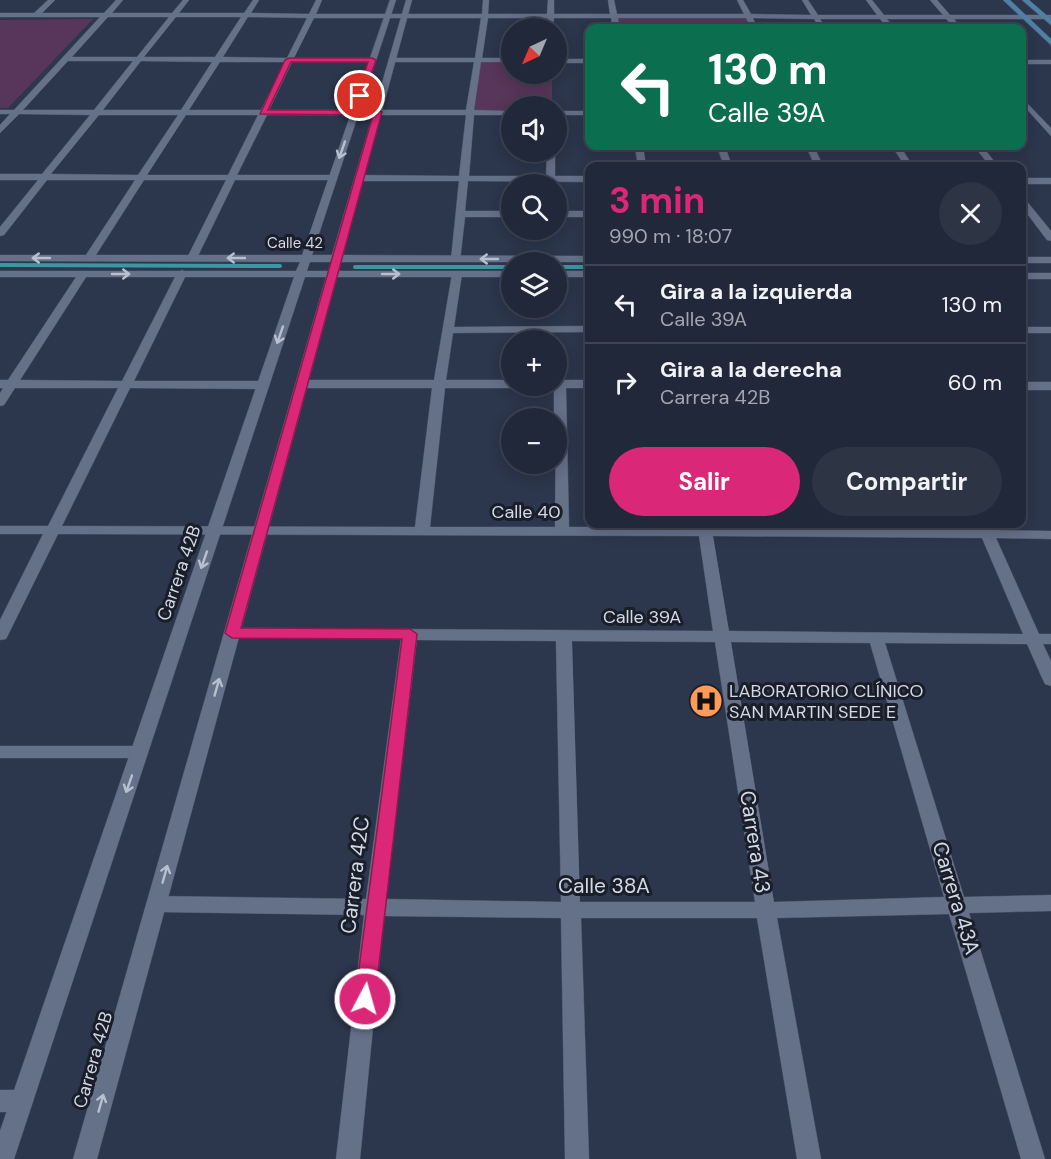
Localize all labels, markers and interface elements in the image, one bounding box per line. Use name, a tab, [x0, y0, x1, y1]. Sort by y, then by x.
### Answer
north arrow	[501, 18, 567, 84]
map controls	[501, 18, 567, 474]
text: 130 m	[708, 42, 828, 97]
icon: left	[609, 48, 687, 126]
pin	[334, 70, 385, 121]
icon: arrive	[343, 79, 376, 112]
text: Calle 39A	[708, 95, 825, 130]
button: sound	[501, 96, 567, 162]
one-way arrow	[336, 140, 347, 159]
button: search	[501, 174, 567, 240]
text: 3 min	[609, 177, 705, 224]
button: close	[939, 182, 1002, 245]
text: 990 m · 18:07	[609, 223, 732, 249]
street label: Calle 42	[267, 233, 323, 253]
one-way arrow	[32, 252, 52, 264]
one-way arrow	[227, 252, 247, 264]
button: layers	[501, 252, 567, 318]
one-way arrow	[480, 253, 500, 265]
one-way arrow	[111, 268, 131, 280]
one-way arrow	[381, 268, 401, 280]
text: Gira a la izquierda	[660, 277, 852, 306]
icon: left	[609, 288, 642, 321]
text: 130 m	[942, 290, 1002, 319]
text: Calle 39A	[660, 306, 747, 332]
one-way arrow	[273, 325, 284, 344]
button: +	[501, 330, 567, 396]
text: Gira a la derecha	[660, 355, 842, 384]
icon: right	[609, 366, 642, 399]
text: 60 m	[948, 368, 1002, 397]
text: Carrera 42B	[660, 384, 770, 410]
button: −	[501, 408, 567, 474]
button: Salir	[609, 447, 800, 516]
button: Compartir	[812, 447, 1002, 516]
street label: Calle 40	[492, 500, 560, 524]
street label: Carrera 42B	[151, 522, 207, 624]
one-way arrow	[198, 550, 209, 569]
street label: Calle 39A	[603, 605, 681, 629]
one-way arrow	[212, 678, 224, 697]
place label: LABORATORIO CLÍNICO SAN MARTIN SEDE E	[729, 679, 924, 724]
hospital icon: LABORATORIO CLÍNICO SAN MARTIN SEDE E	[688, 683, 724, 719]
one-way arrow	[122, 774, 133, 793]
street label: Carrera 43	[733, 789, 777, 895]
street label: Carrera 42C	[334, 815, 376, 935]
street label: Carrera 43A	[926, 838, 986, 958]
one-way arrow	[160, 865, 171, 884]
street label: Calle 38A	[558, 872, 650, 900]
position arrow	[333, 967, 397, 1031]
street label: Carrera 42B	[68, 1009, 118, 1111]
one-way arrow	[96, 1094, 107, 1113]

